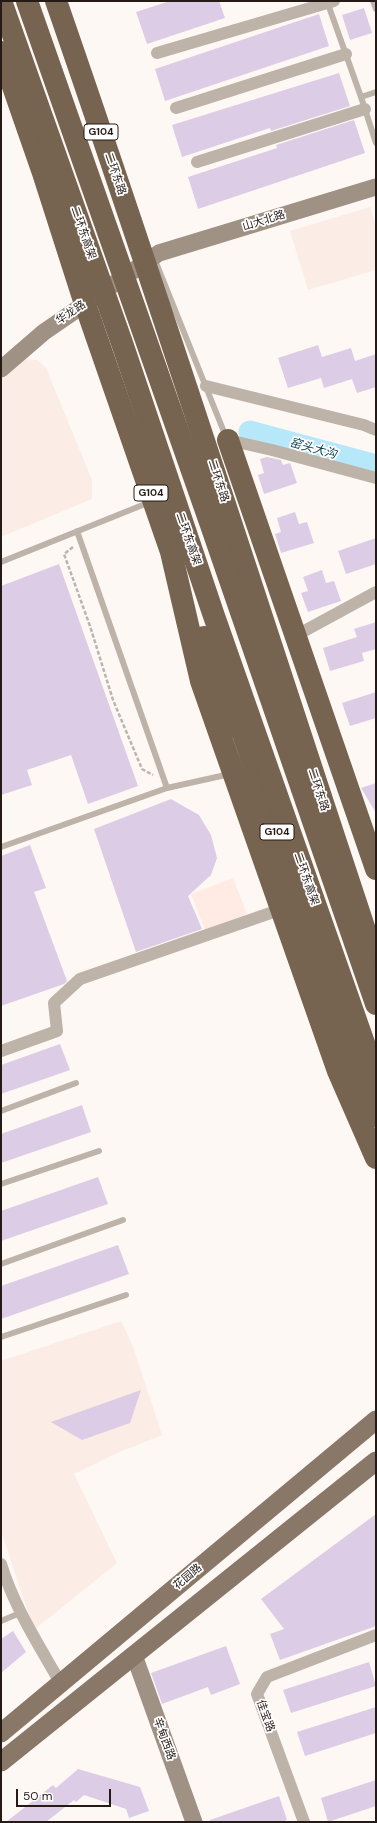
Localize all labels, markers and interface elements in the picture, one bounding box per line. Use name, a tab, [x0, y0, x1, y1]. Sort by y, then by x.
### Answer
road number: G104	[84, 124, 118, 140]
street label: 二环东路	[102, 151, 128, 197]
street label: 二环东高架	[68, 205, 98, 261]
street label: 山大北路	[241, 208, 287, 234]
street label: 华龙路	[54, 298, 88, 328]
water label: 窑头大沟	[288, 436, 338, 462]
street label: 二环东路	[205, 458, 231, 504]
road number: G104	[134, 485, 168, 501]
street label: 二环东高架	[173, 511, 203, 567]
street label: 二环东路	[305, 767, 331, 813]
road number: G104	[260, 824, 294, 840]
street label: 二环东高架	[291, 851, 321, 907]
street label: 花园路	[171, 1561, 205, 1593]
street label: 佳宝路	[253, 1698, 277, 1734]
street label: 辛甸西路	[150, 1716, 178, 1762]
scale bar	[18, 1781, 113, 1807]
text: 50 m	[23, 1788, 52, 1804]

